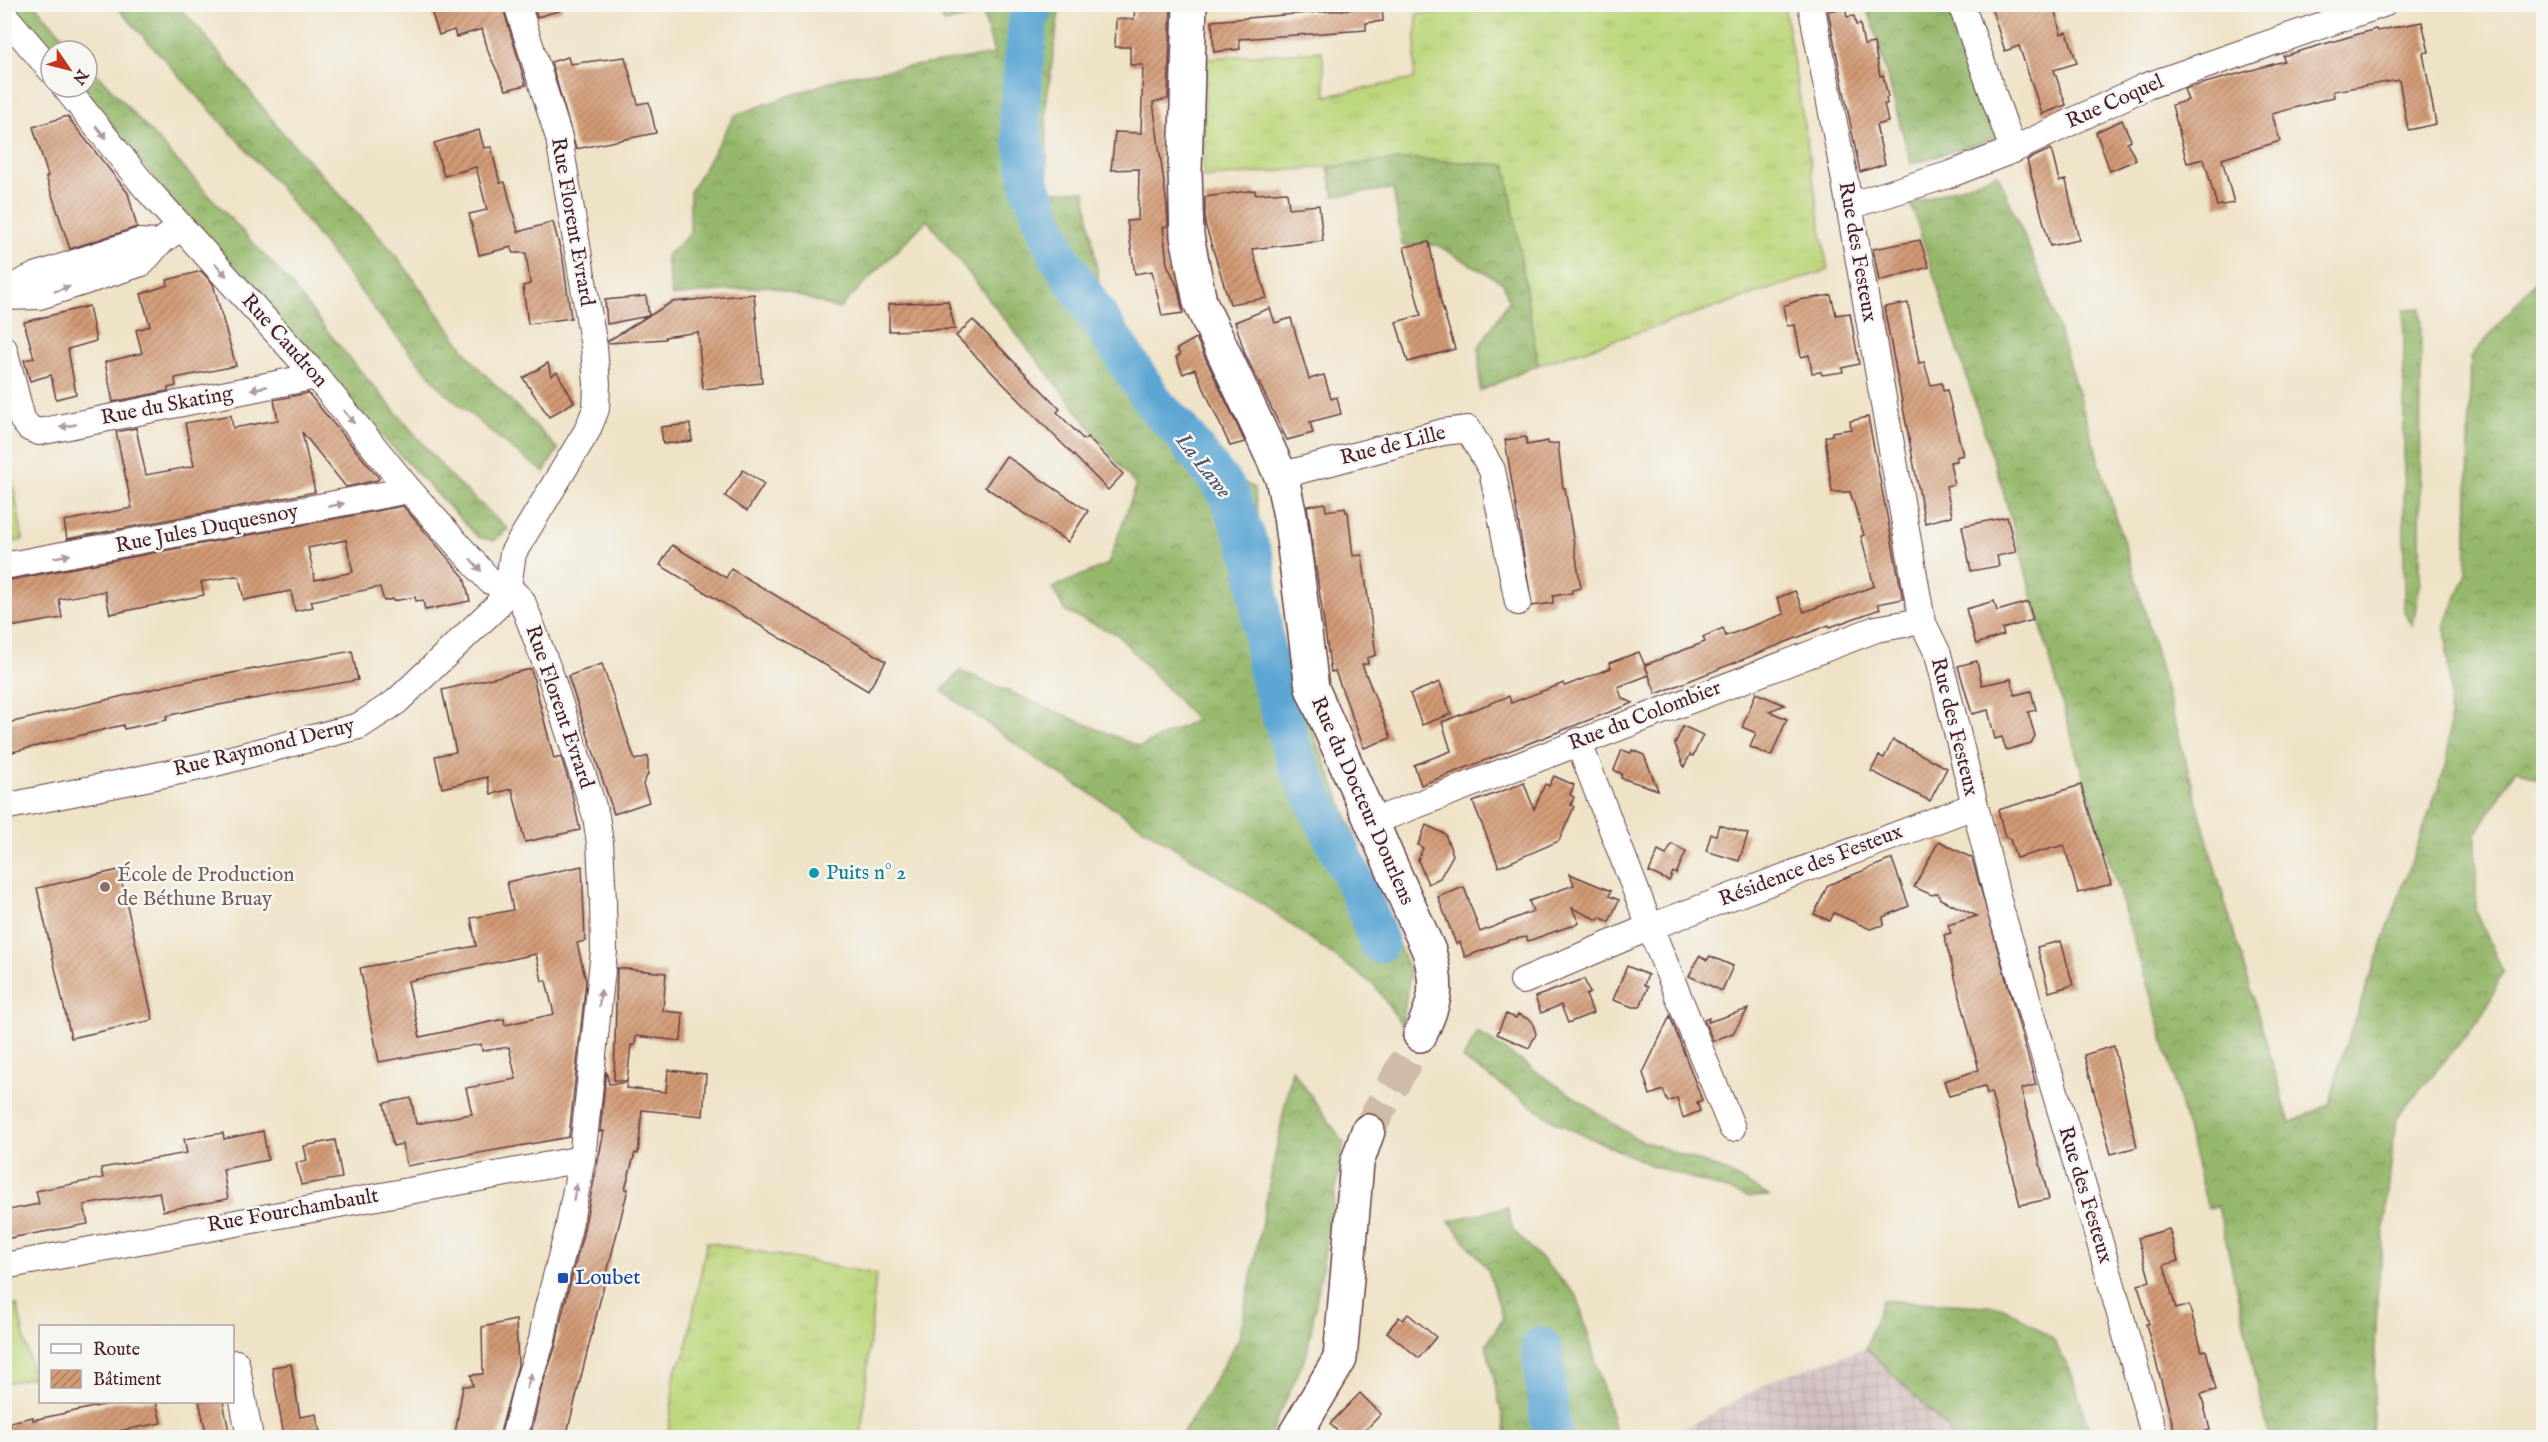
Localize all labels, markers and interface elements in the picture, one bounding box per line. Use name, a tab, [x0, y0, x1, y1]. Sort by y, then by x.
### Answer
north arrow	[39, 39, 99, 99]
text: N	[67, 64, 92, 88]
street label: Rue Coquel	[2062, 68, 2168, 135]
one-way arrow	[95, 125, 107, 140]
street label: Rue Florent Evrard	[544, 136, 600, 309]
street label: Rue des Festeux	[1831, 180, 1883, 324]
one-way arrow	[213, 263, 227, 277]
one-way arrow	[53, 284, 71, 294]
street label: Rue Caudron	[235, 288, 333, 394]
street label: Rue du Skating	[99, 380, 236, 432]
one-way arrow	[249, 384, 268, 393]
one-way arrow	[343, 409, 355, 424]
street label: Rue de Lille	[1337, 420, 1449, 472]
one-way arrow	[58, 422, 77, 431]
water label: La Lawe	[1168, 427, 1238, 505]
street label: Rue Jules Duquesnoy	[113, 498, 301, 560]
one-way arrow	[327, 500, 346, 509]
one-way arrow	[53, 551, 72, 560]
one-way arrow	[469, 557, 482, 572]
street label: Rue Florent Evrard	[518, 622, 600, 793]
street label: Rue des Festeux	[1924, 655, 1984, 799]
street label: Rue du Colombier	[1565, 674, 1725, 757]
street label: Rue du Docteur Dourlens	[1304, 693, 1420, 909]
street label: Rue Raymond Deruy	[171, 712, 358, 784]
street label: Résidence des Festeux	[1715, 819, 1907, 913]
place label: Puits n° 2	[826, 860, 906, 887]
place label: École de Production de Béthune Bruay	[117, 861, 295, 913]
marker: Puits n° 2	[807, 866, 821, 880]
marker: École de Production de Béthune Bruay	[98, 880, 112, 894]
one-way arrow	[595, 989, 605, 1008]
street label: Rue des Festeux	[2051, 1123, 2119, 1267]
one-way arrow	[571, 1182, 580, 1201]
street label: Rue Fourchambault	[205, 1183, 381, 1239]
place label: Loubet	[575, 1265, 640, 1292]
marker: Loubet	[556, 1271, 570, 1285]
legend	[39, 1325, 234, 1403]
text: Route	[93, 1339, 140, 1362]
text: Bâtiment	[93, 1369, 162, 1392]
one-way arrow	[524, 1372, 534, 1390]

